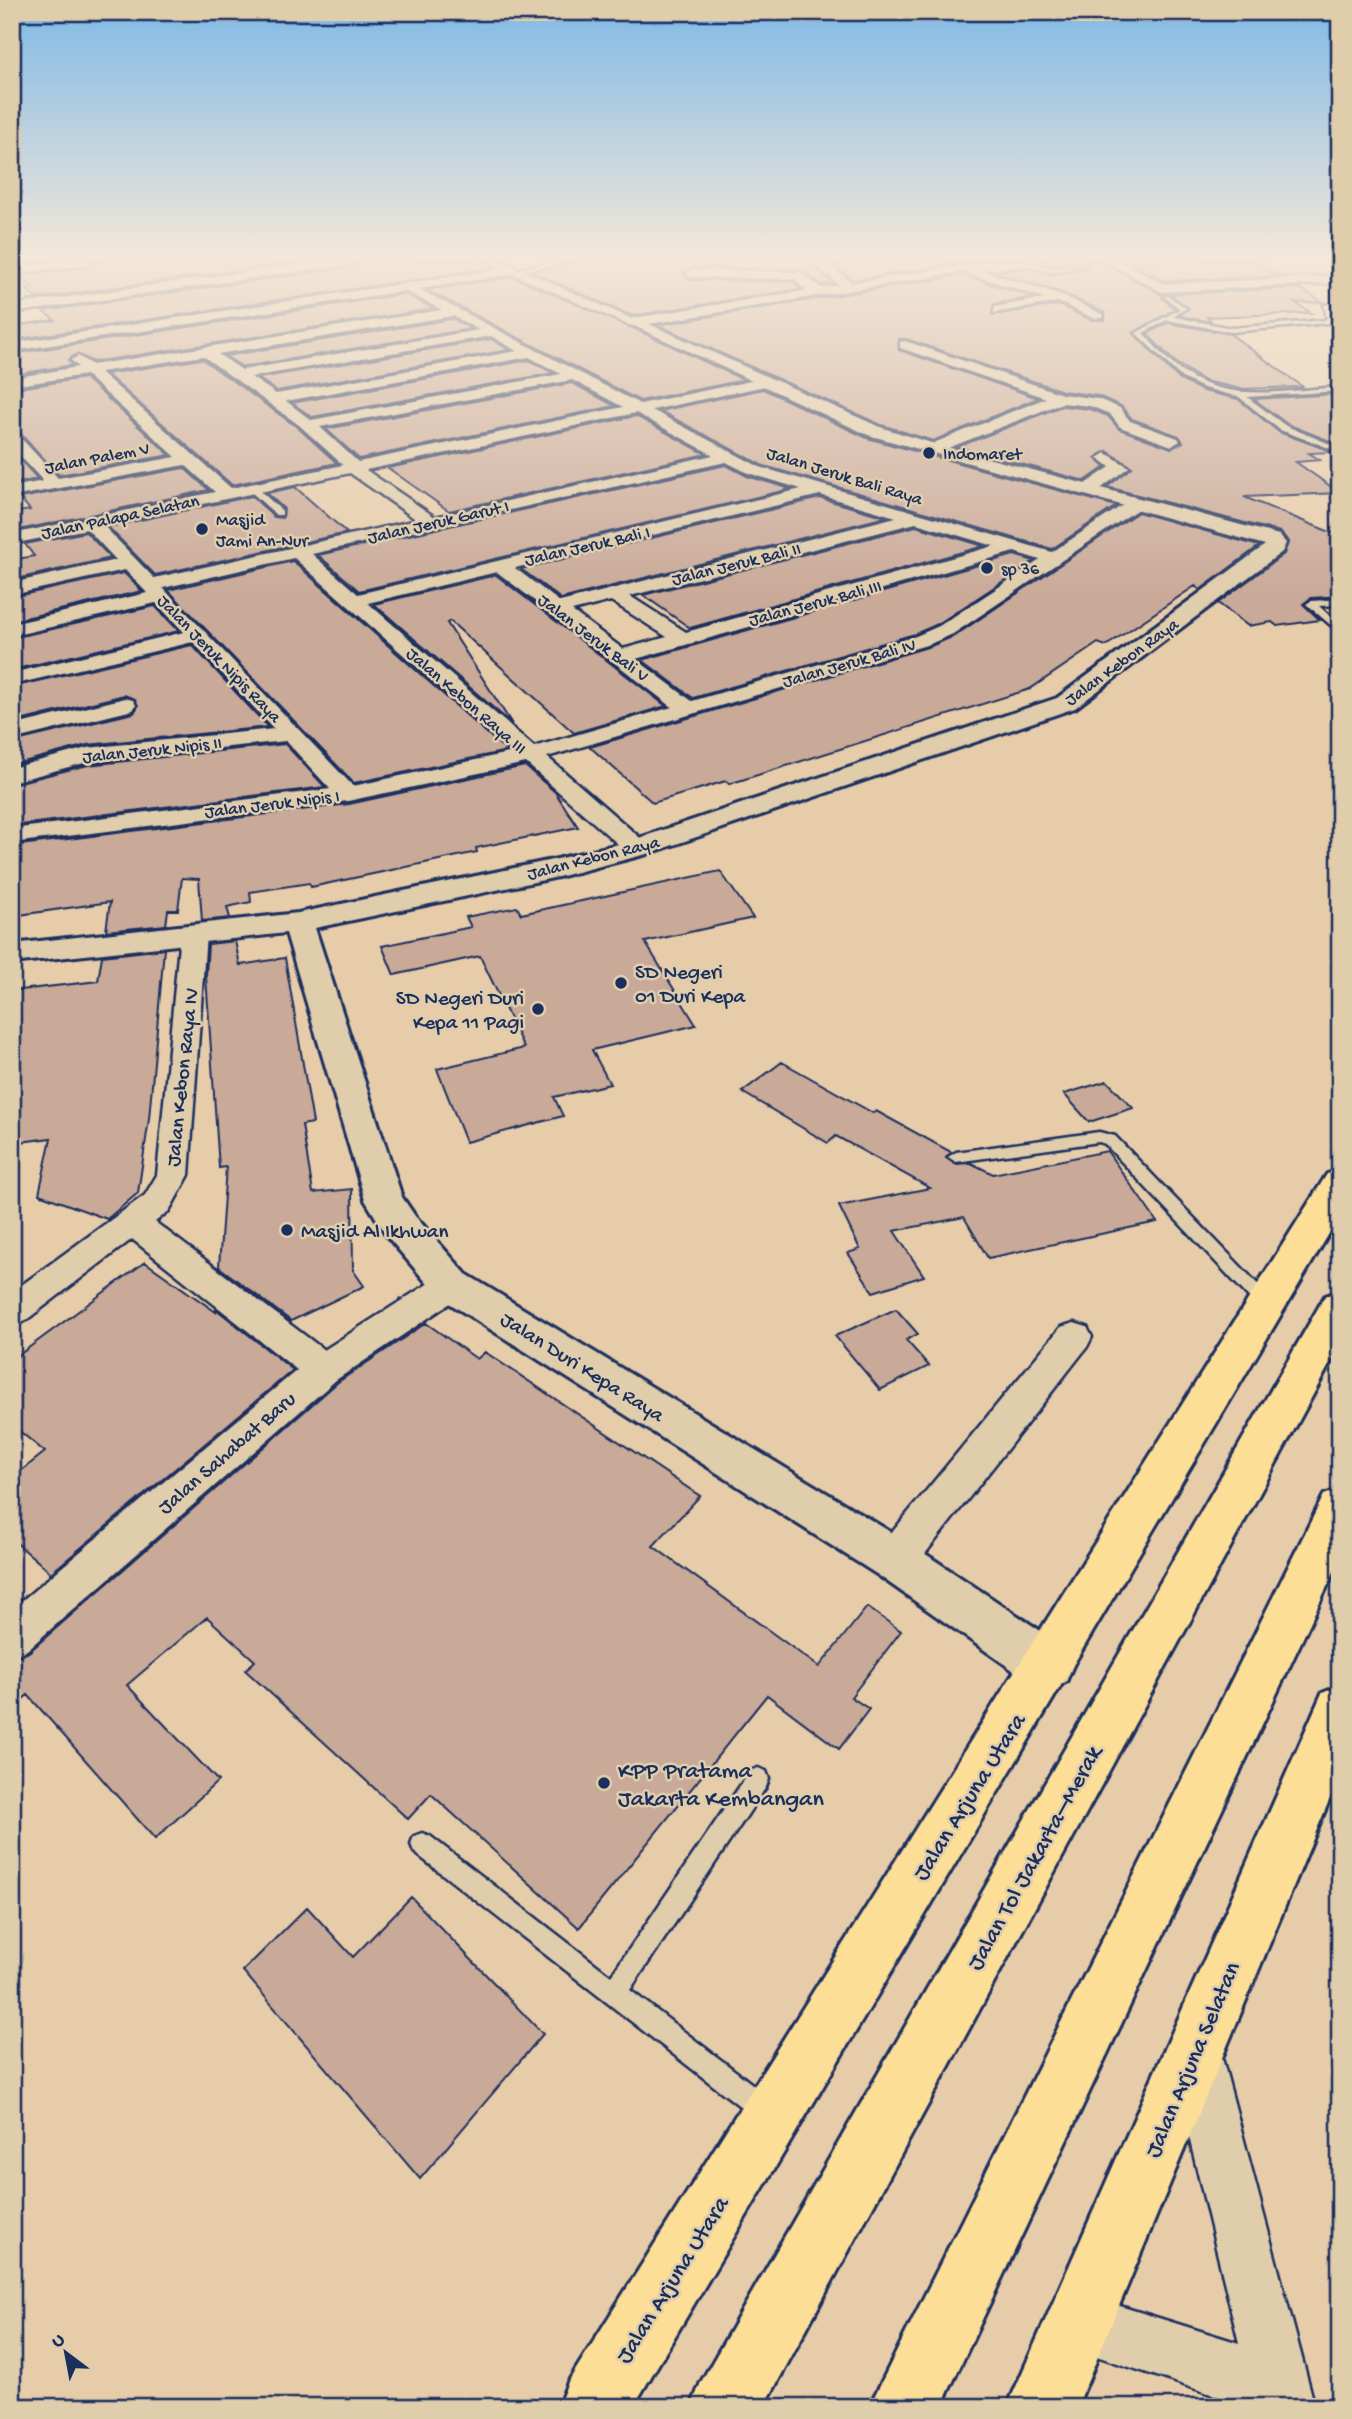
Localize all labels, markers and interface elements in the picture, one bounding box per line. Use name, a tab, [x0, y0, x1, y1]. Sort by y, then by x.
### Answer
street label: Jalan Palem V	[43, 439, 152, 480]
street label: Jalan Jeruk Bali Raya	[764, 444, 926, 511]
marker: Indomaret	[921, 445, 937, 461]
place label: Indomaret	[943, 445, 1023, 466]
street label: Jalan Palapa Selatan	[40, 491, 202, 545]
street label: Jalan Jeruk Garut I	[366, 497, 511, 550]
place label: Masjid Jami An-Nur	[216, 511, 309, 553]
marker: Masjid Jami An-Nur	[194, 521, 210, 537]
street label: Jalan Jeruk Bali I	[523, 523, 652, 572]
street label: Jalan Jeruk Bali II	[670, 539, 803, 592]
marker: sp 36	[979, 560, 995, 576]
place label: sp 36	[1001, 560, 1040, 581]
street label: Jalan Jeruk Bali III	[747, 577, 884, 632]
street label: Jalan Jeruk Bali V	[533, 590, 652, 688]
street label: Jalan Jeruk Nipis Raya	[152, 591, 285, 729]
street label: Jalan Kebon Raya	[1062, 614, 1184, 711]
street label: Jalan Jeruk Bali IV	[781, 635, 919, 694]
street label: Jalan Kebon Raya III	[401, 644, 530, 760]
street label: Jalan Jeruk Nipis II	[81, 734, 223, 769]
street label: Jalan Jeruk Nipis I	[204, 787, 341, 824]
street label: Jalan Kebon Raya	[525, 833, 663, 886]
place label: SD Negeri 01 Duri Kepa	[635, 962, 747, 1011]
marker: SD Negeri 01 Duri Kepa	[613, 975, 629, 991]
street label: Jalan Kebon Raya IV	[163, 987, 206, 1168]
place label: SD Negeri Duri Kepa 11 Pagi	[396, 988, 524, 1037]
marker: SD Negeri Duri Kepa 11 Pagi	[530, 1001, 546, 1017]
place label: Masjid Al Ikhwan	[301, 1221, 449, 1246]
marker: Masjid Al Ikhwan	[279, 1222, 295, 1238]
street label: Jalan Duri Kepa Raya	[495, 1308, 669, 1430]
street label: Jalan Sahabat Baru	[154, 1388, 302, 1521]
street label: Jalan Arjuna Utara	[908, 1708, 1034, 1887]
street label: Jalan Tol Jakarta–Merak	[962, 1739, 1111, 1976]
place label: KPP Pratama Jakarta Kembangan	[618, 1758, 824, 1815]
marker: KPP Pratama Jakarta Kembangan	[596, 1775, 612, 1791]
street label: Jalan Arjuna Selatan	[1140, 1958, 1249, 2163]
street label: Jalan Arjuna Utara	[611, 2191, 737, 2370]
north arrow	[32, 2318, 102, 2388]
text: U	[48, 2329, 70, 2354]

